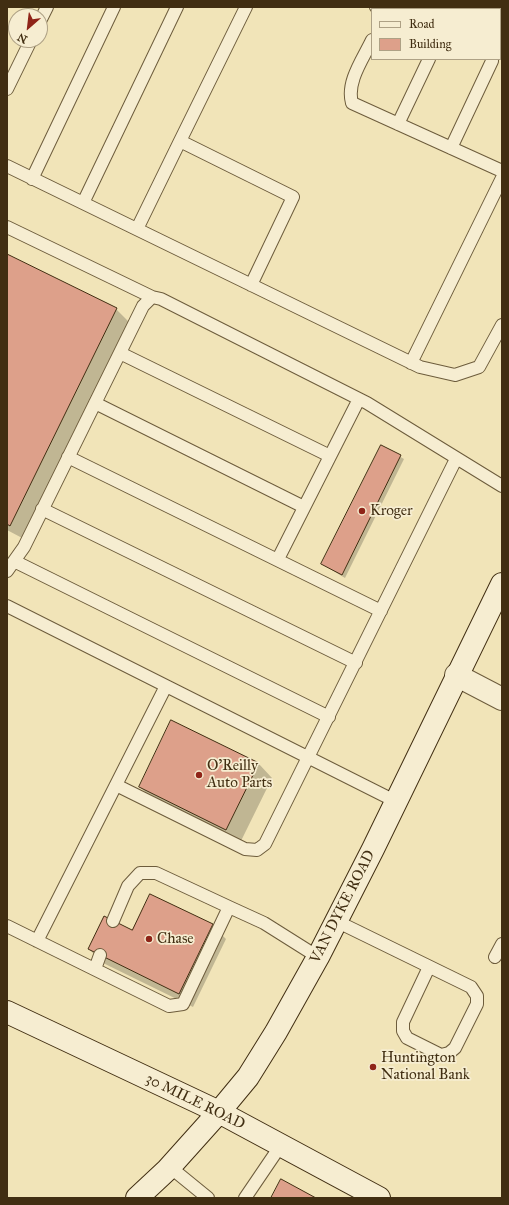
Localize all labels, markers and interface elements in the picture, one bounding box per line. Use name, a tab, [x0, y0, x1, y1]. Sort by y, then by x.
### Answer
north arrow	[8, 8, 48, 48]
legend	[371, 8, 501, 60]
text: Road	[409, 17, 435, 31]
text: N	[15, 30, 30, 46]
text: Building	[409, 37, 451, 51]
place label: Kroger	[370, 502, 413, 520]
marker: Kroger	[357, 506, 367, 516]
place label: O'Reilly Auto Parts	[207, 757, 272, 792]
marker: O'Reilly Auto Parts	[194, 770, 204, 780]
street label: VAN DYKE ROAD	[307, 847, 379, 967]
place label: Chase	[157, 930, 194, 948]
marker: Chase	[144, 934, 154, 944]
place label: Huntington National Bank	[381, 1049, 470, 1084]
marker: Huntington National Bank	[368, 1062, 378, 1072]
street label: 30 MILE ROAD	[142, 1070, 248, 1134]

